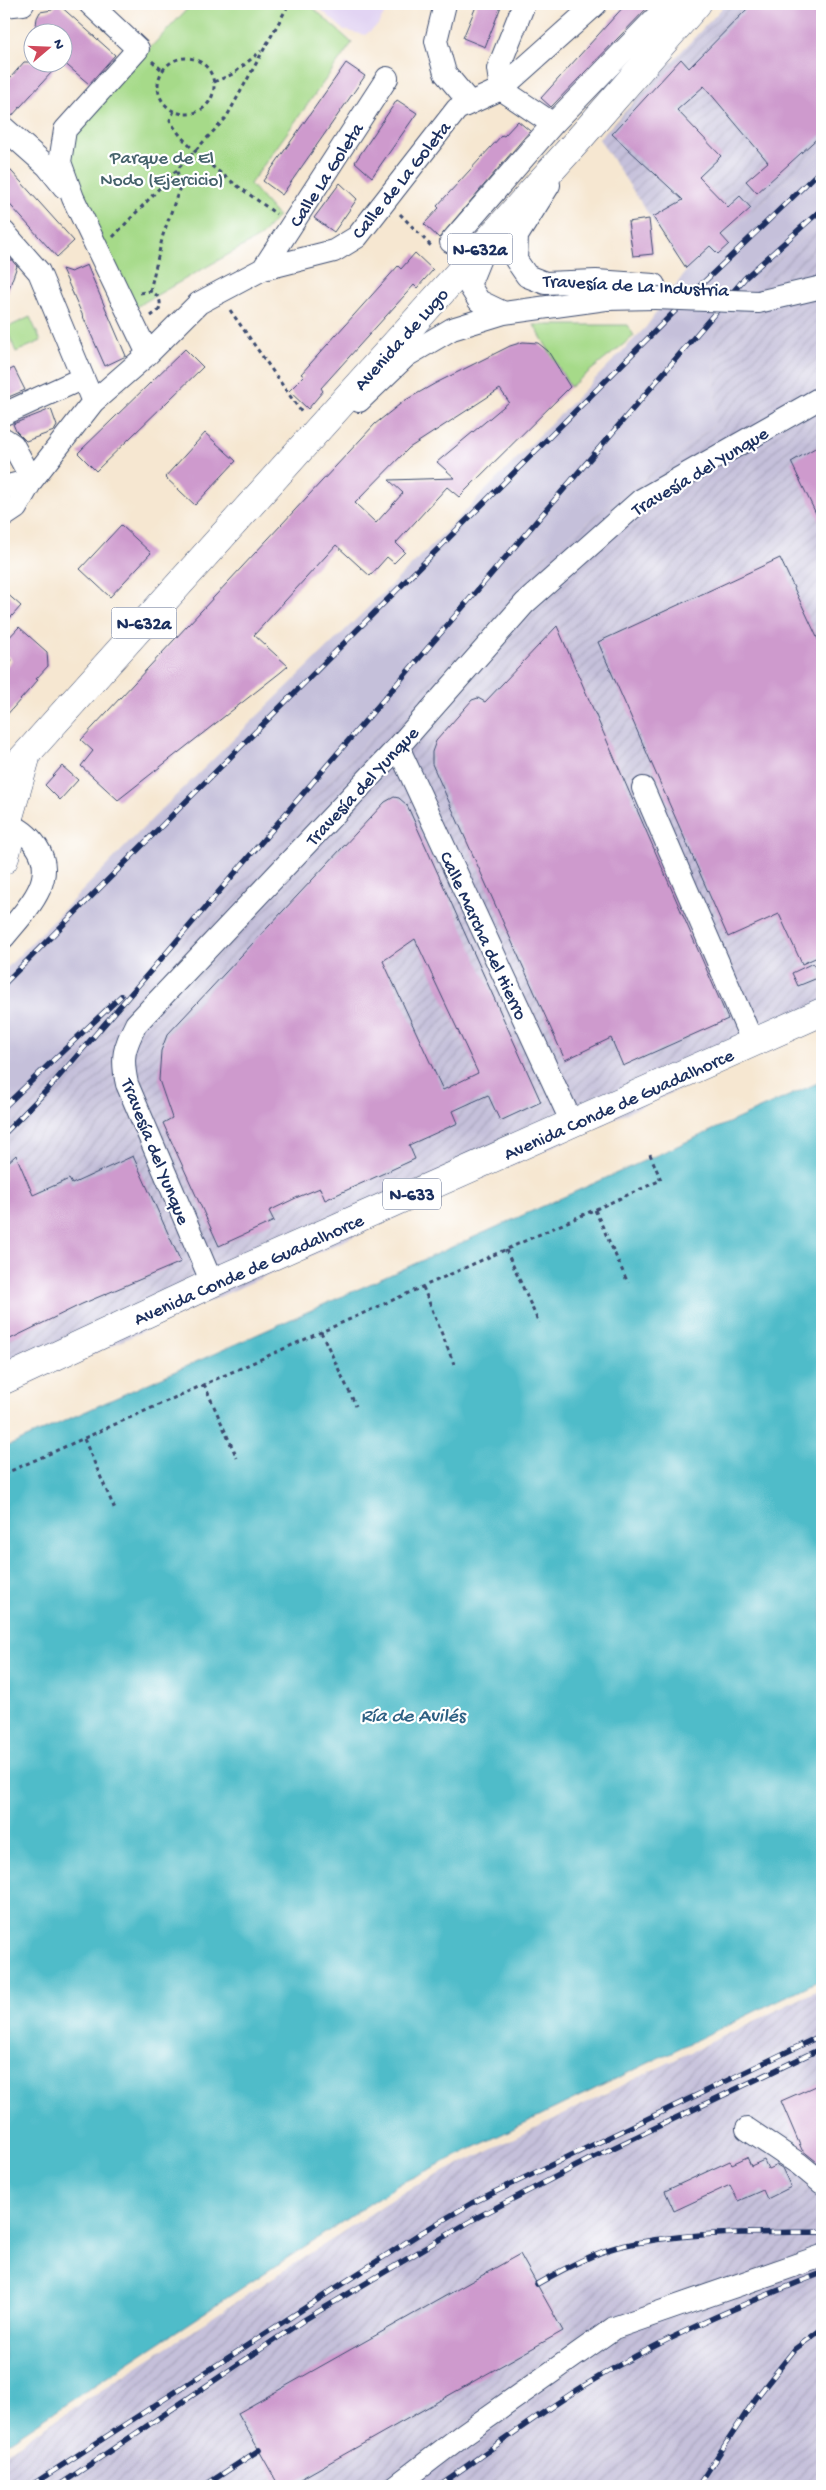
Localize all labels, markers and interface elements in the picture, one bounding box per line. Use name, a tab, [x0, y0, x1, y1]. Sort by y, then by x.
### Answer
north arrow	[22, 22, 72, 72]
text: N	[48, 37, 67, 52]
street label: Calle de La Goleta	[348, 116, 458, 245]
street label: Calle La Goleta	[286, 118, 371, 232]
park label: Parque de El Nodo (Ejercicio)	[100, 148, 224, 193]
road number: N-632a	[448, 233, 512, 264]
street label: Travesía de La Industria	[541, 271, 731, 304]
street label: Avenida de Lugo	[350, 284, 455, 397]
street label: Travesía del Yunque	[627, 423, 773, 523]
road number: N-632a	[112, 608, 176, 638]
street label: Travesía del Yunque	[301, 723, 425, 853]
street label: Calle Marcha del Hierro	[433, 849, 531, 1025]
street label: Avenida Conde de Guadalhorce	[501, 1045, 738, 1167]
street label: Travesía del Yunque	[114, 1075, 194, 1229]
road number: N-633	[383, 1178, 441, 1210]
street label: Avenida Conde de Guadalhorce	[131, 1210, 368, 1332]
water label: Ría de Avilés	[361, 1706, 467, 1729]

